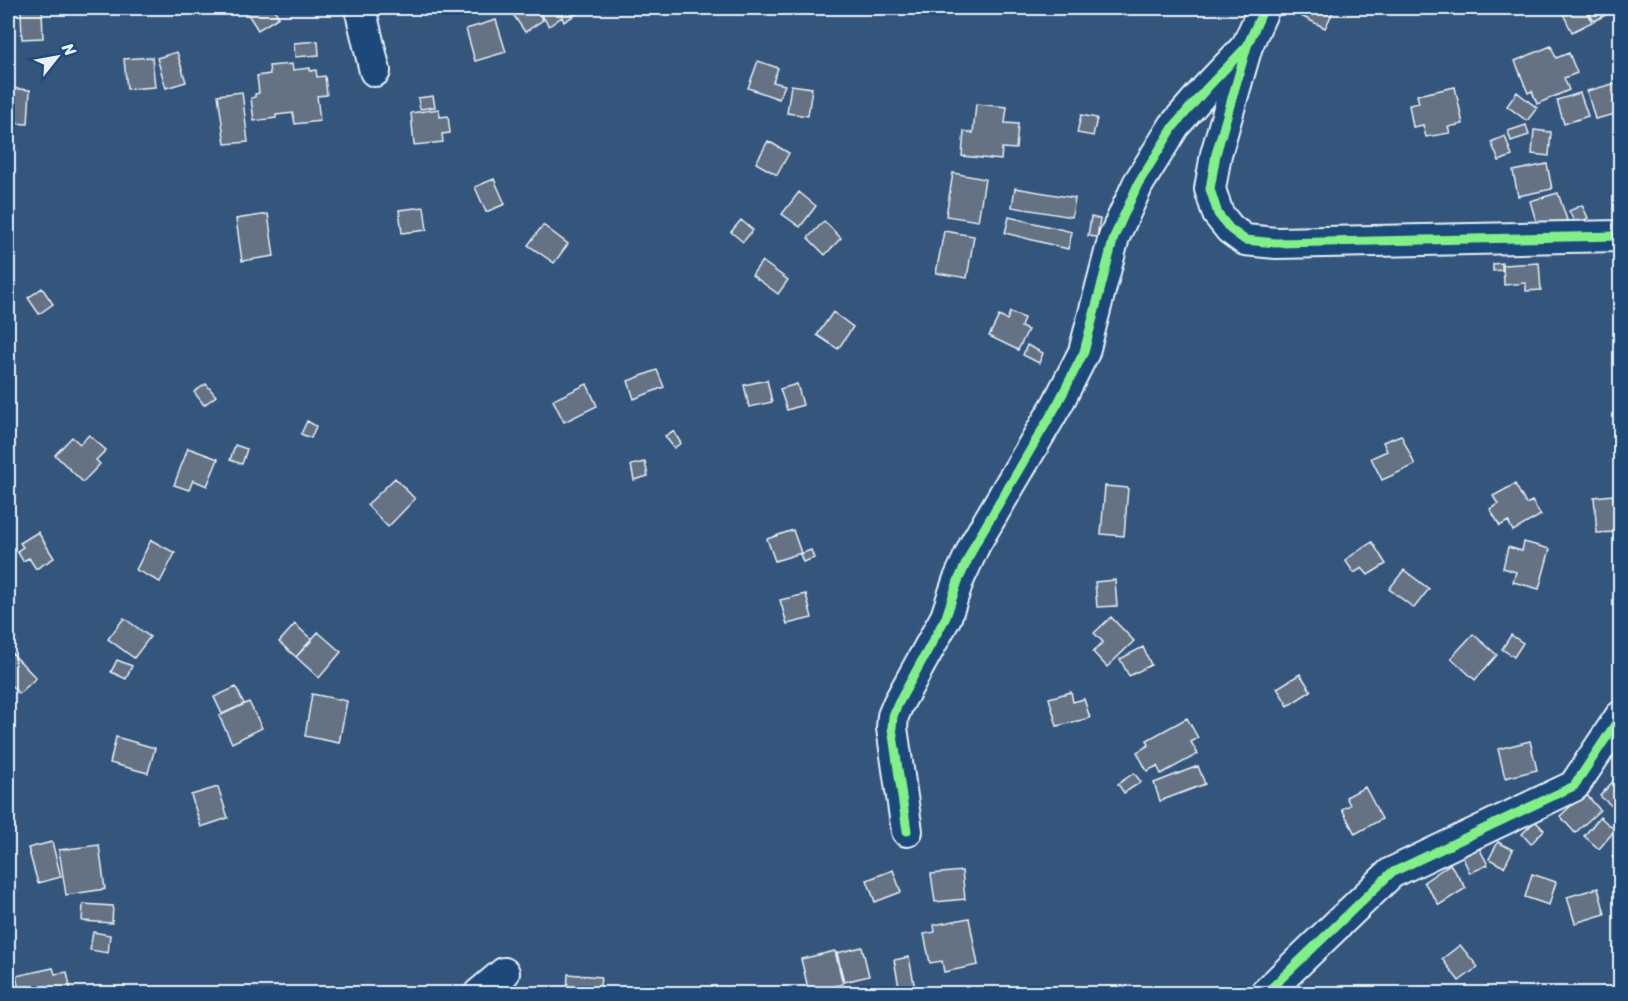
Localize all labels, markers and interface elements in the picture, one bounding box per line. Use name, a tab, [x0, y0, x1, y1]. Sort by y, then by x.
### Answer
north arrow	[27, 27, 87, 87]
text: N	[54, 36, 85, 63]

